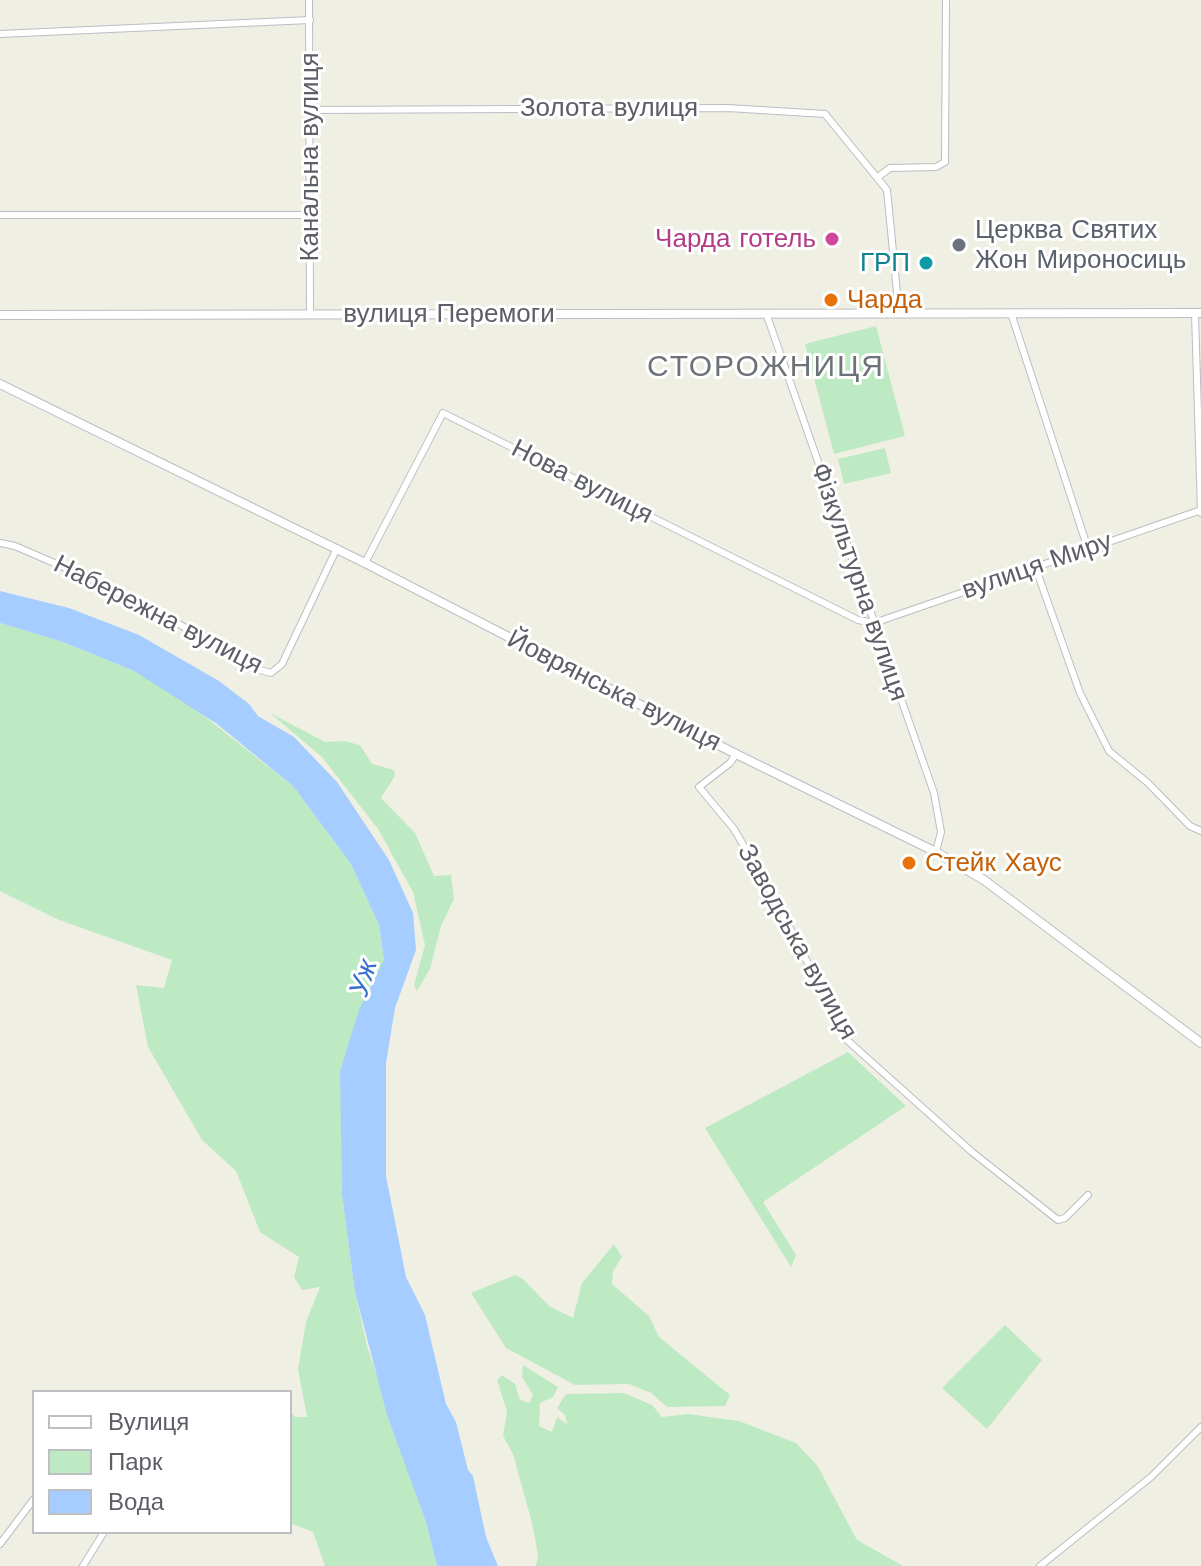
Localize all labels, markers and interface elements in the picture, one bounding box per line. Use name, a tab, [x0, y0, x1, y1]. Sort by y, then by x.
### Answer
street label: Канальна вулиця	[294, 52, 326, 262]
street label: Золота вулиця	[520, 92, 698, 124]
place label: Церква Святих Жон Мироносиць	[975, 214, 1186, 276]
place label: Чарда готель	[655, 223, 816, 255]
marker: Чарда готель	[823, 230, 841, 248]
marker: Церква Святих Жон Мироносиць	[950, 236, 968, 254]
place label: ГРП	[860, 247, 910, 279]
marker: ГРП	[917, 254, 935, 272]
place label: Чарда	[847, 284, 922, 316]
marker: Чарда	[822, 291, 840, 309]
street label: вулиця Перемоги	[343, 298, 555, 330]
district label: СТОРОЖНИЦЯ	[647, 349, 885, 385]
street label: Нова вулиця	[506, 433, 658, 531]
street label: Фізкультурна вулиця	[804, 459, 914, 705]
street label: вулиця Миру	[958, 526, 1116, 606]
street label: Набережна вулиця	[48, 549, 268, 681]
street label: Йоврянська вулиця	[502, 624, 726, 758]
street label: Заводська вулиця	[730, 839, 864, 1045]
place label: Стейк Хаус	[925, 847, 1062, 879]
marker: Стейк Хаус	[900, 854, 918, 872]
water label: Уж	[343, 955, 385, 1001]
legend	[32, 1390, 292, 1534]
text: Вулиця	[108, 1408, 189, 1436]
text: Парк	[108, 1448, 162, 1476]
text: Вода	[108, 1488, 164, 1516]

